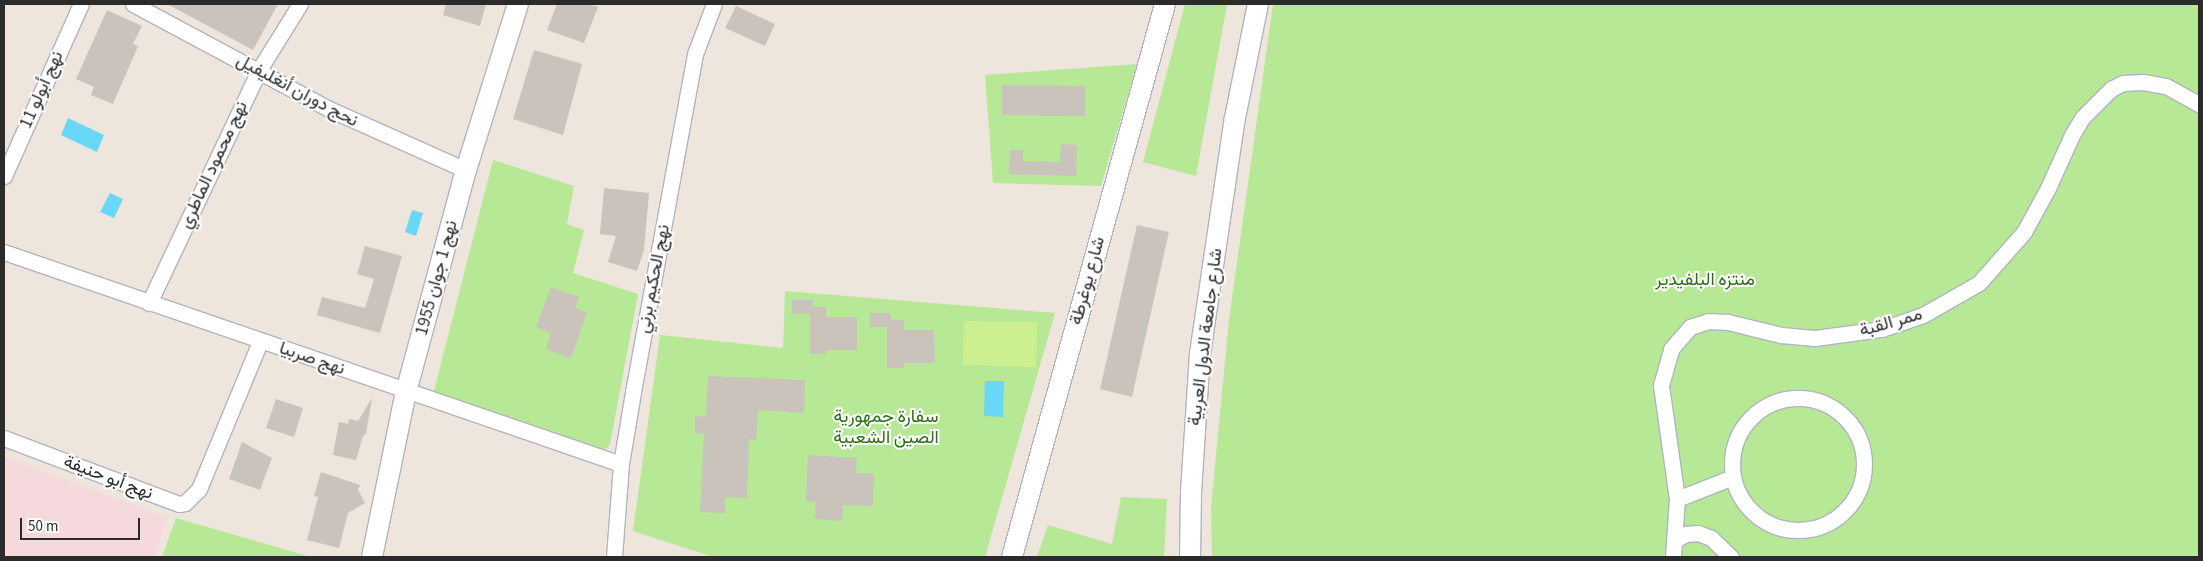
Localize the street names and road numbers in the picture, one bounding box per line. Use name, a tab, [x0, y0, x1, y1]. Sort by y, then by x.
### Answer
street label: نهج أبولو 11	[15, 48, 69, 132]
street label: نحج دوران أنغليفيل	[232, 50, 362, 132]
street label: نهج محمود الماطري	[175, 98, 253, 232]
street label: نهج 1 جوان 1955	[411, 218, 463, 338]
street label: نهج الحكيم برني	[633, 223, 675, 335]
street label: شارع يوغرطة	[1066, 235, 1110, 327]
street label: شارع جامعة الدول العربية	[1184, 247, 1228, 427]
street label: ممر القبة	[1857, 304, 1925, 342]
street label: نهج صربيا	[276, 338, 348, 380]
street label: نهج أبو حنيفة	[60, 451, 156, 505]

